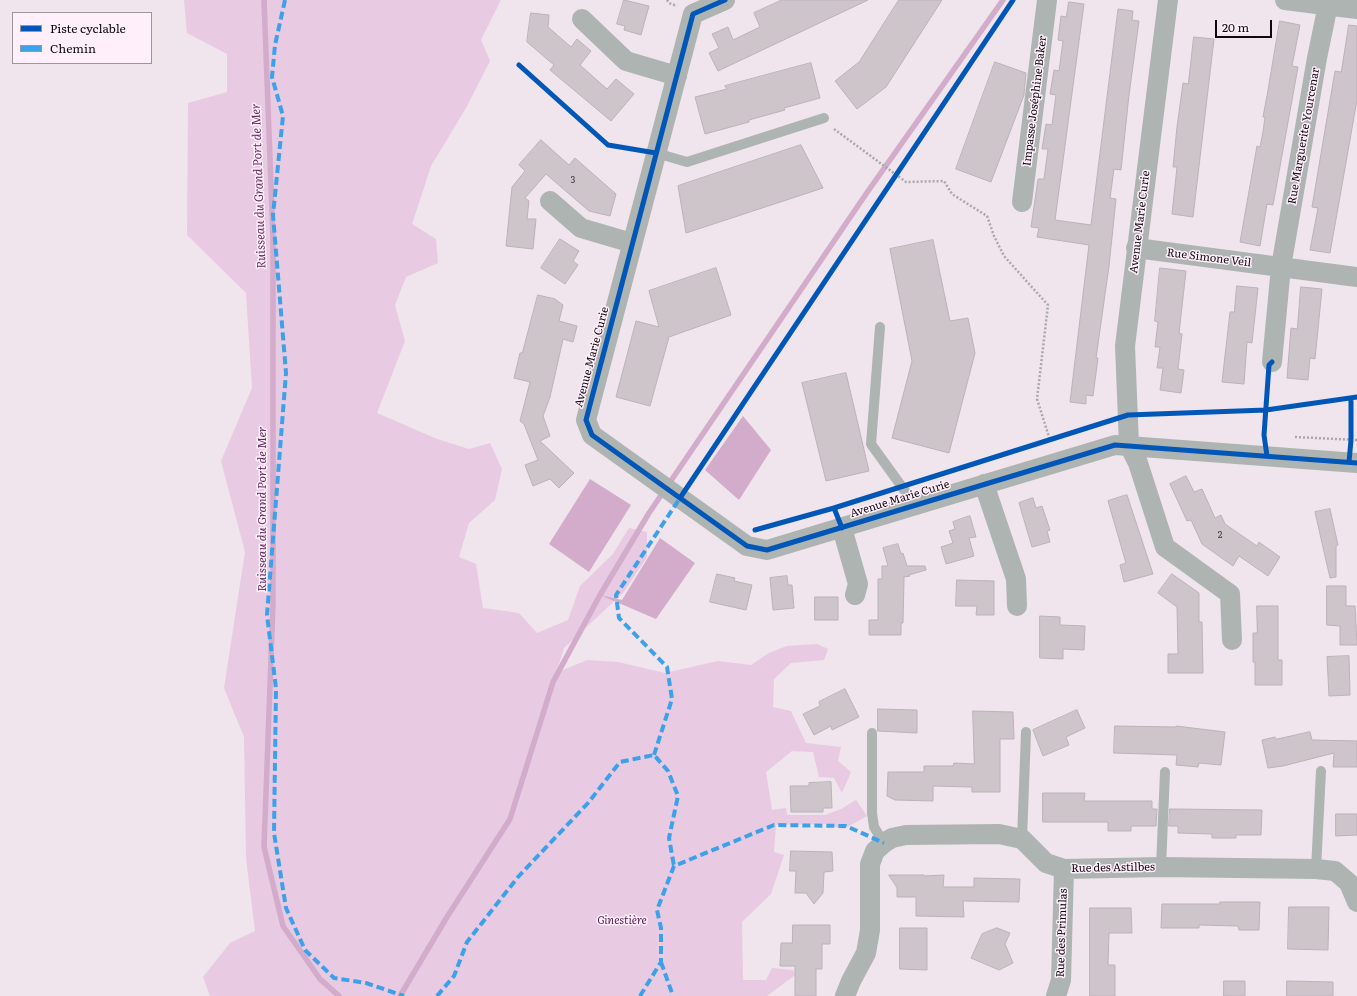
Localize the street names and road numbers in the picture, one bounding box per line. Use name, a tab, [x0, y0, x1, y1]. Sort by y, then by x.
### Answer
street label: Impasse Joséphine Baker	[1020, 35, 1050, 167]
street label: Rue Marguerite Yourcenar	[1285, 67, 1323, 205]
street label: Avenue Marie Curie	[1127, 170, 1153, 274]
street label: Rue Simone Veil	[1166, 246, 1252, 270]
street label: Avenue Marie Curie	[572, 305, 612, 409]
street label: Avenue Marie Curie	[849, 478, 951, 520]
street label: Rue des Astilbes	[1071, 861, 1155, 875]
street label: Rue des Primulas	[1054, 888, 1070, 978]

